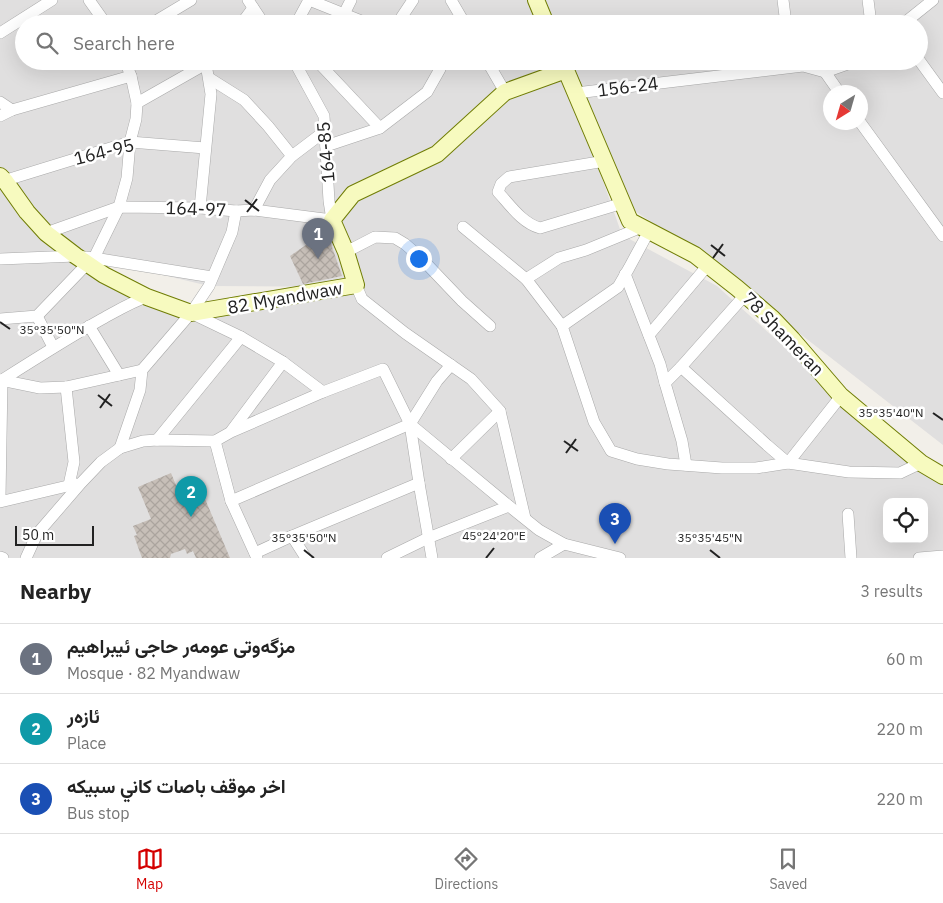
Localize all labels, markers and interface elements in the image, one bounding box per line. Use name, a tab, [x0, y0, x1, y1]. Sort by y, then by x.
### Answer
search box	[15, 15, 928, 70]
icon: search	[33, 29, 61, 57]
text: Search here	[73, 31, 175, 55]
street label: 156-24	[596, 71, 660, 102]
north arrow	[823, 85, 868, 130]
street label: 164-85	[311, 121, 340, 184]
street label: 164-95	[71, 133, 136, 170]
street label: 164-97	[165, 196, 227, 221]
pin: 1	[302, 218, 334, 259]
your location	[406, 246, 432, 272]
street label: 82 Myandwaw	[226, 276, 344, 319]
street label: 78 Shameran	[738, 287, 829, 381]
text: 35°35'50"N	[19, 322, 85, 337]
text: 35°35'40"N	[858, 405, 924, 420]
pin: 2	[175, 476, 207, 517]
map controls	[883, 498, 928, 543]
button: locate	[883, 498, 928, 543]
pin: 3	[599, 503, 631, 544]
scale bar	[15, 523, 94, 546]
text: 50 m	[22, 526, 54, 544]
text: 45°24'20"E	[462, 528, 526, 543]
text: 35°35'50"N	[271, 530, 337, 545]
text: 35°35'45"N	[677, 530, 743, 545]
text: Nearby	[20, 577, 91, 605]
text: 3 results	[860, 581, 923, 601]
text: مزگەوتی عومەر حاجی ئیبراهیم	[67, 634, 295, 658]
text: 1	[31, 649, 41, 669]
text: 60 m	[886, 649, 923, 669]
text: Mosque · 82 Myandwaw	[67, 663, 240, 683]
text: ئازەر	[67, 704, 100, 728]
text: 2	[31, 719, 41, 739]
text: 220 m	[876, 719, 923, 739]
text: Place	[67, 733, 106, 753]
text: اخر موقف باصات كاني سبيكه	[67, 774, 286, 798]
text: 3	[31, 789, 41, 809]
text: 220 m	[876, 789, 923, 809]
text: Bus stop	[67, 803, 130, 823]
tab: Map	[136, 845, 164, 893]
tab: Directions	[435, 845, 498, 893]
tab: Saved	[769, 845, 807, 893]

